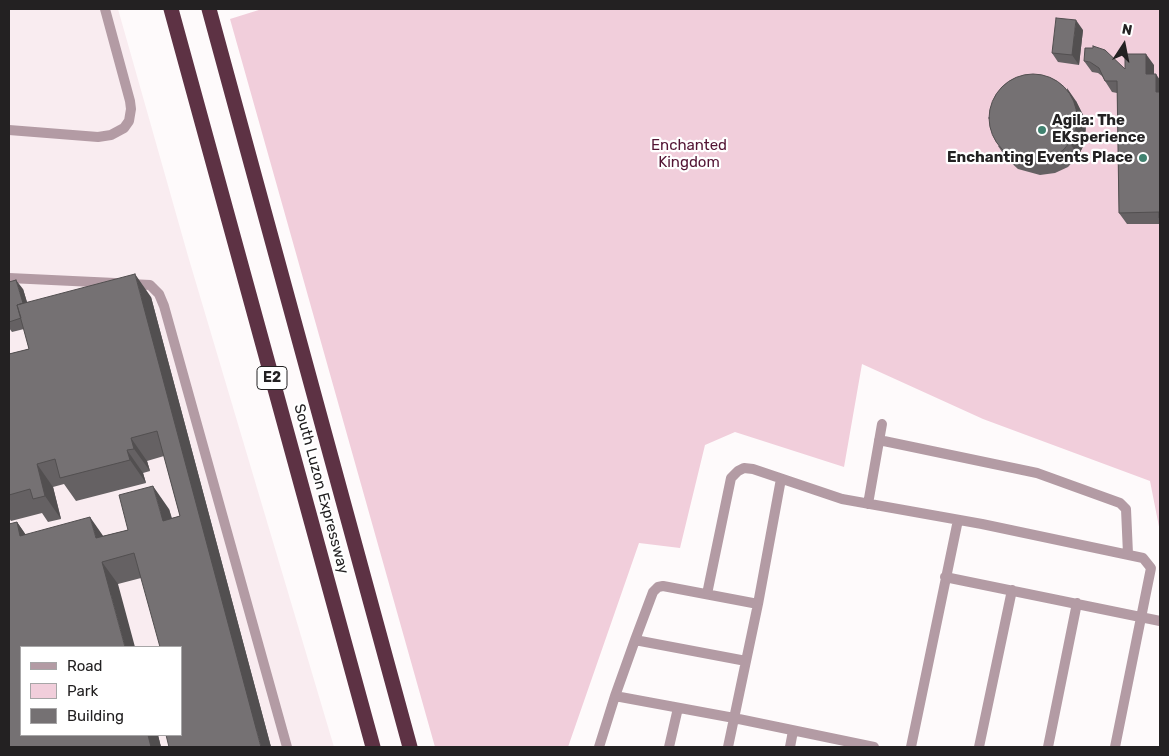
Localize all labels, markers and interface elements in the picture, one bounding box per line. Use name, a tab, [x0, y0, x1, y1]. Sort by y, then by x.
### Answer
north arrow	[1099, 20, 1149, 70]
text: N	[1120, 20, 1134, 39]
place label: Agila: The EKsperience	[1052, 112, 1145, 147]
marker: Agila: The EKsperience	[1036, 124, 1048, 136]
park label: Enchanted Kingdom	[651, 137, 727, 172]
place label: Enchanting Events Place	[947, 149, 1133, 167]
marker: Enchanting Events Place	[1137, 152, 1149, 164]
road number: E2	[257, 366, 287, 389]
street label: South Luzon Expressway	[290, 402, 352, 576]
legend	[20, 646, 182, 736]
text: Road	[67, 657, 103, 675]
text: Park	[67, 682, 98, 700]
text: Building	[67, 707, 124, 725]

